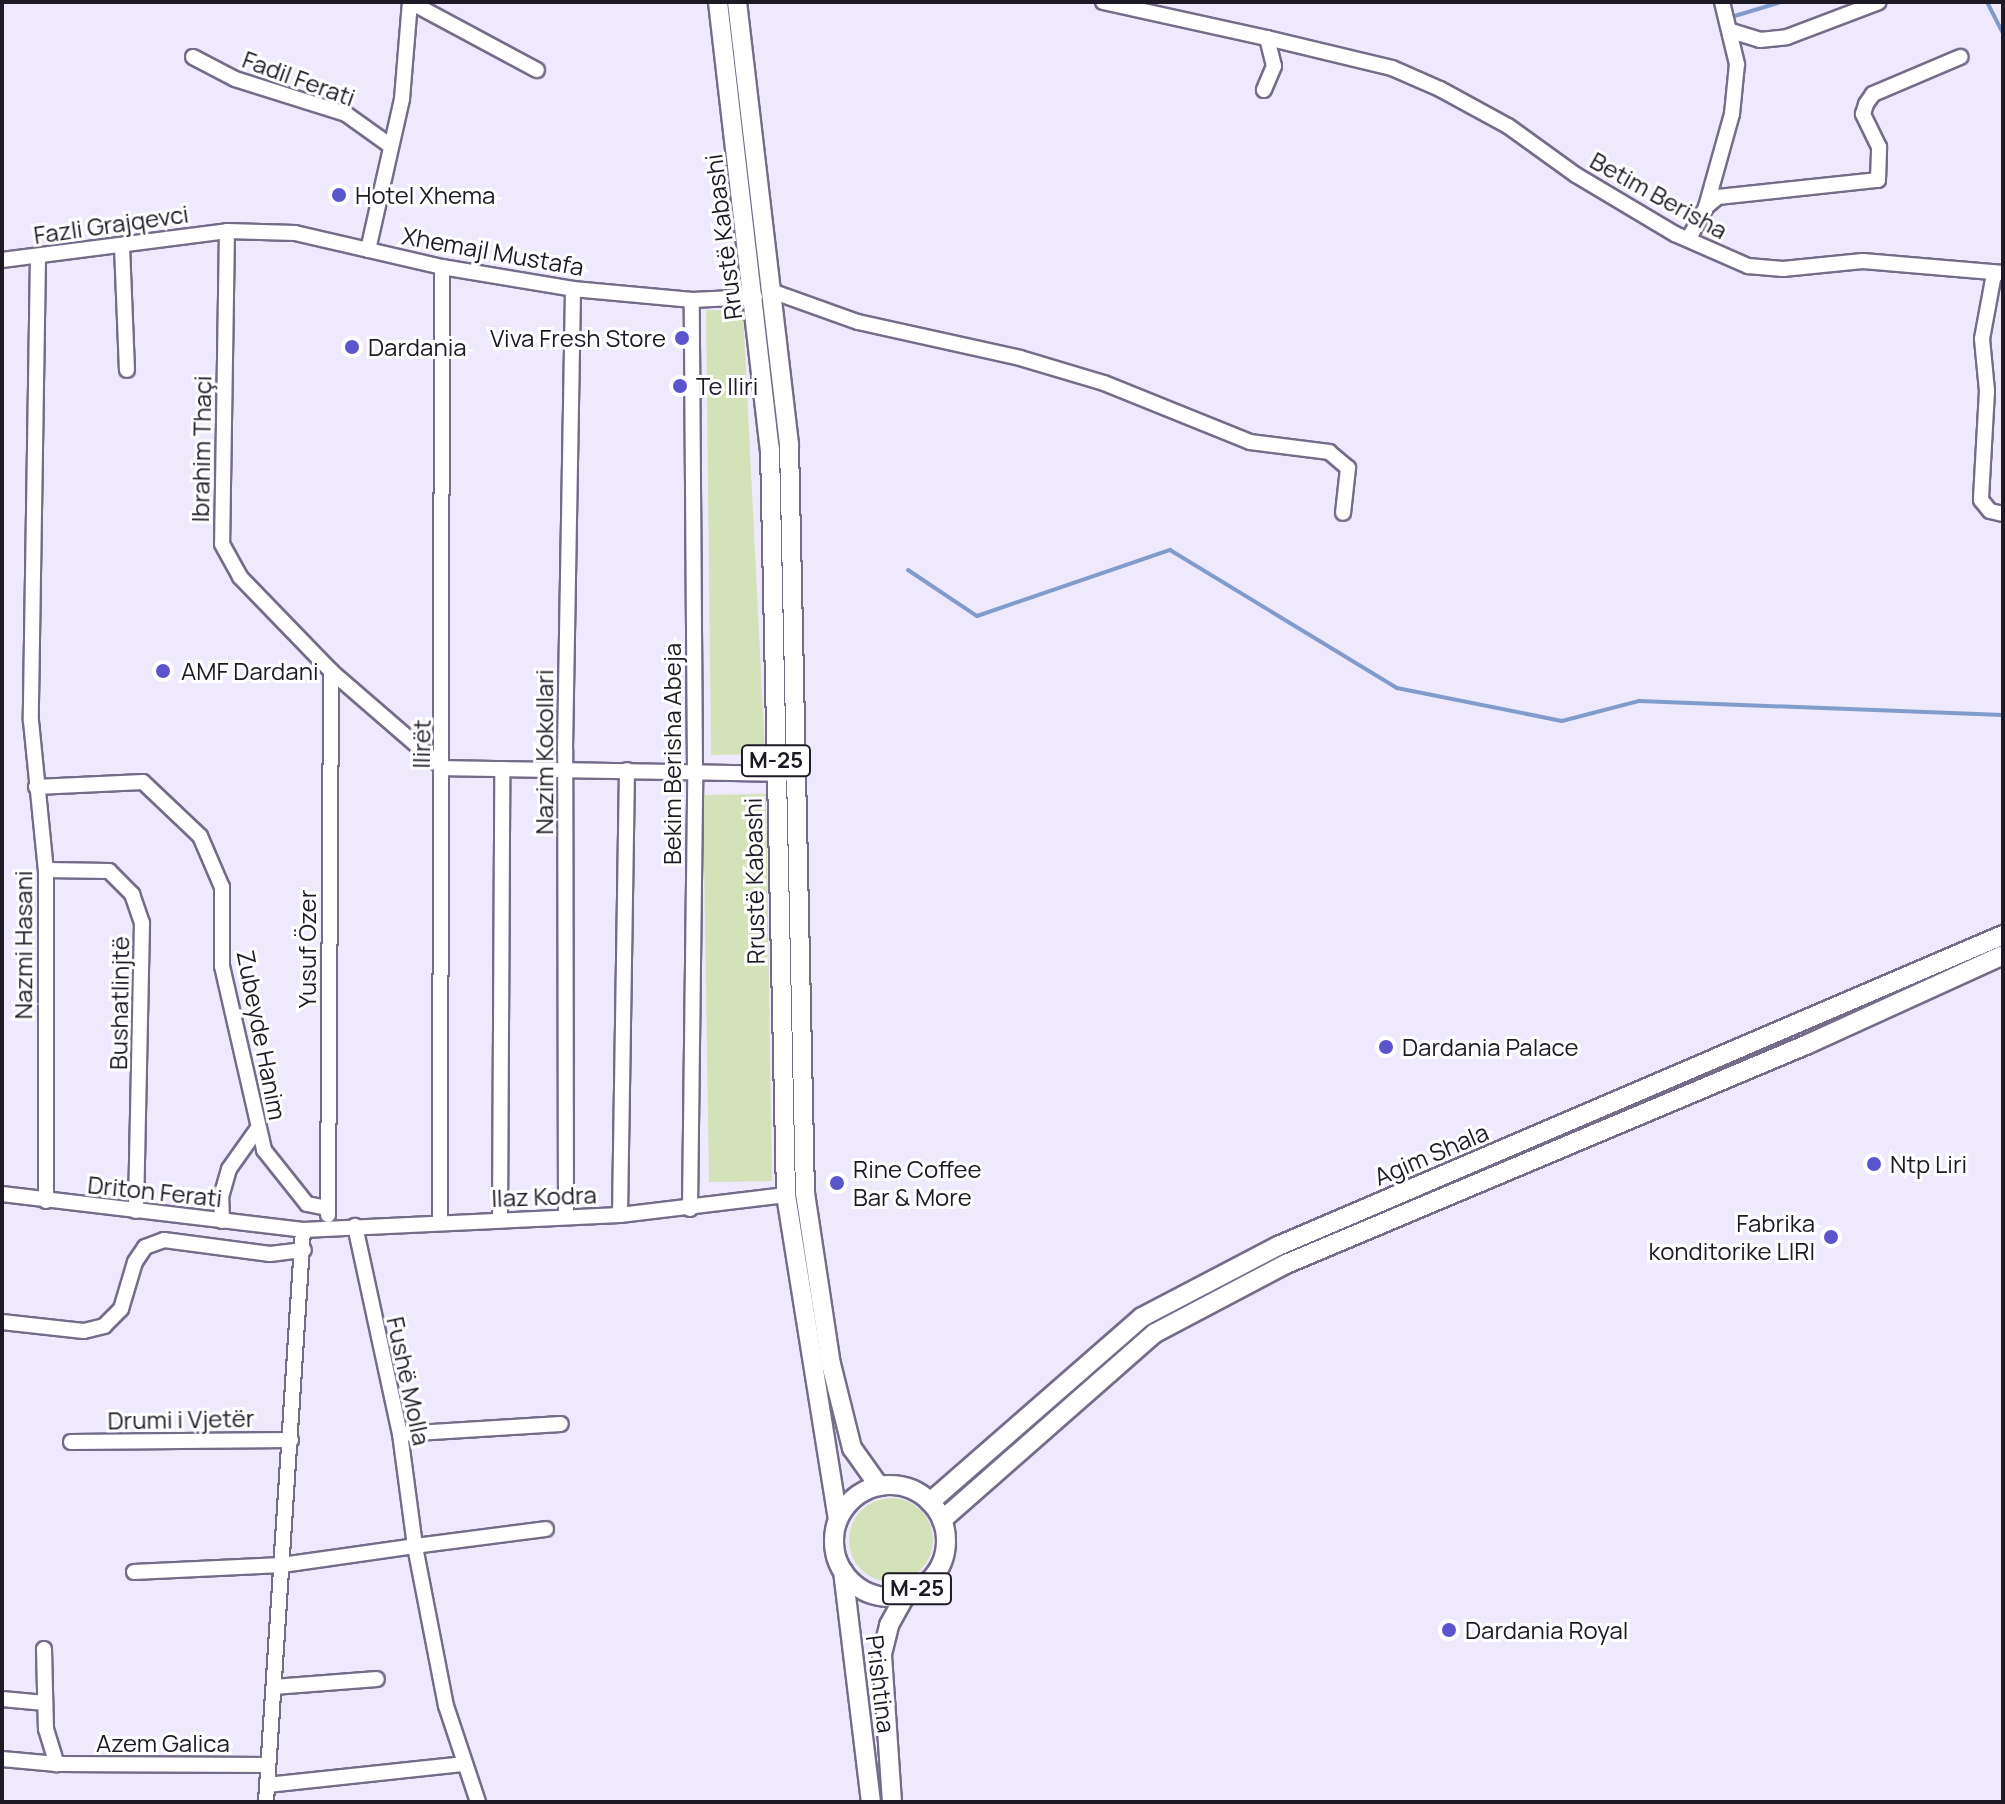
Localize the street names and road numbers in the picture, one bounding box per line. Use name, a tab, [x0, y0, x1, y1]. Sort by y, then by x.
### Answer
street label: Fadil Ferati	[239, 44, 359, 112]
street label: Betim Berisha	[1585, 145, 1733, 245]
street label: Rrustë Kabashi	[699, 153, 747, 321]
street label: Fazli Grajqevci	[32, 199, 190, 249]
street label: Xhemajl Mustafa	[400, 221, 586, 281]
street label: Ibrahim Thaçi	[185, 375, 217, 523]
street label: Bekim Berisha Abeja	[658, 643, 686, 865]
street label: Nazim Kokollari	[530, 669, 558, 835]
street label: Ilirët	[406, 719, 436, 769]
road number: M-25	[740, 743, 812, 779]
street label: Rrustë Kabashi	[738, 797, 770, 965]
street label: Nazmi Hasani	[9, 871, 37, 1019]
street label: Yusuf Özer	[293, 890, 321, 1008]
street label: Bushatlinjtë	[103, 936, 135, 1070]
street label: Zubeyde Hanim	[231, 948, 293, 1122]
street label: Agim Shala	[1369, 1117, 1493, 1191]
street label: Driton Ferati	[86, 1170, 224, 1212]
street label: Ilaz Kodra	[491, 1180, 597, 1212]
street label: Fushë Molla	[381, 1314, 437, 1448]
street label: Drumi i Vjetër	[107, 1403, 255, 1435]
road number: M-25	[881, 1571, 953, 1607]
street label: Prishtina	[861, 1633, 901, 1735]
street label: Azem Galica	[96, 1729, 230, 1757]

